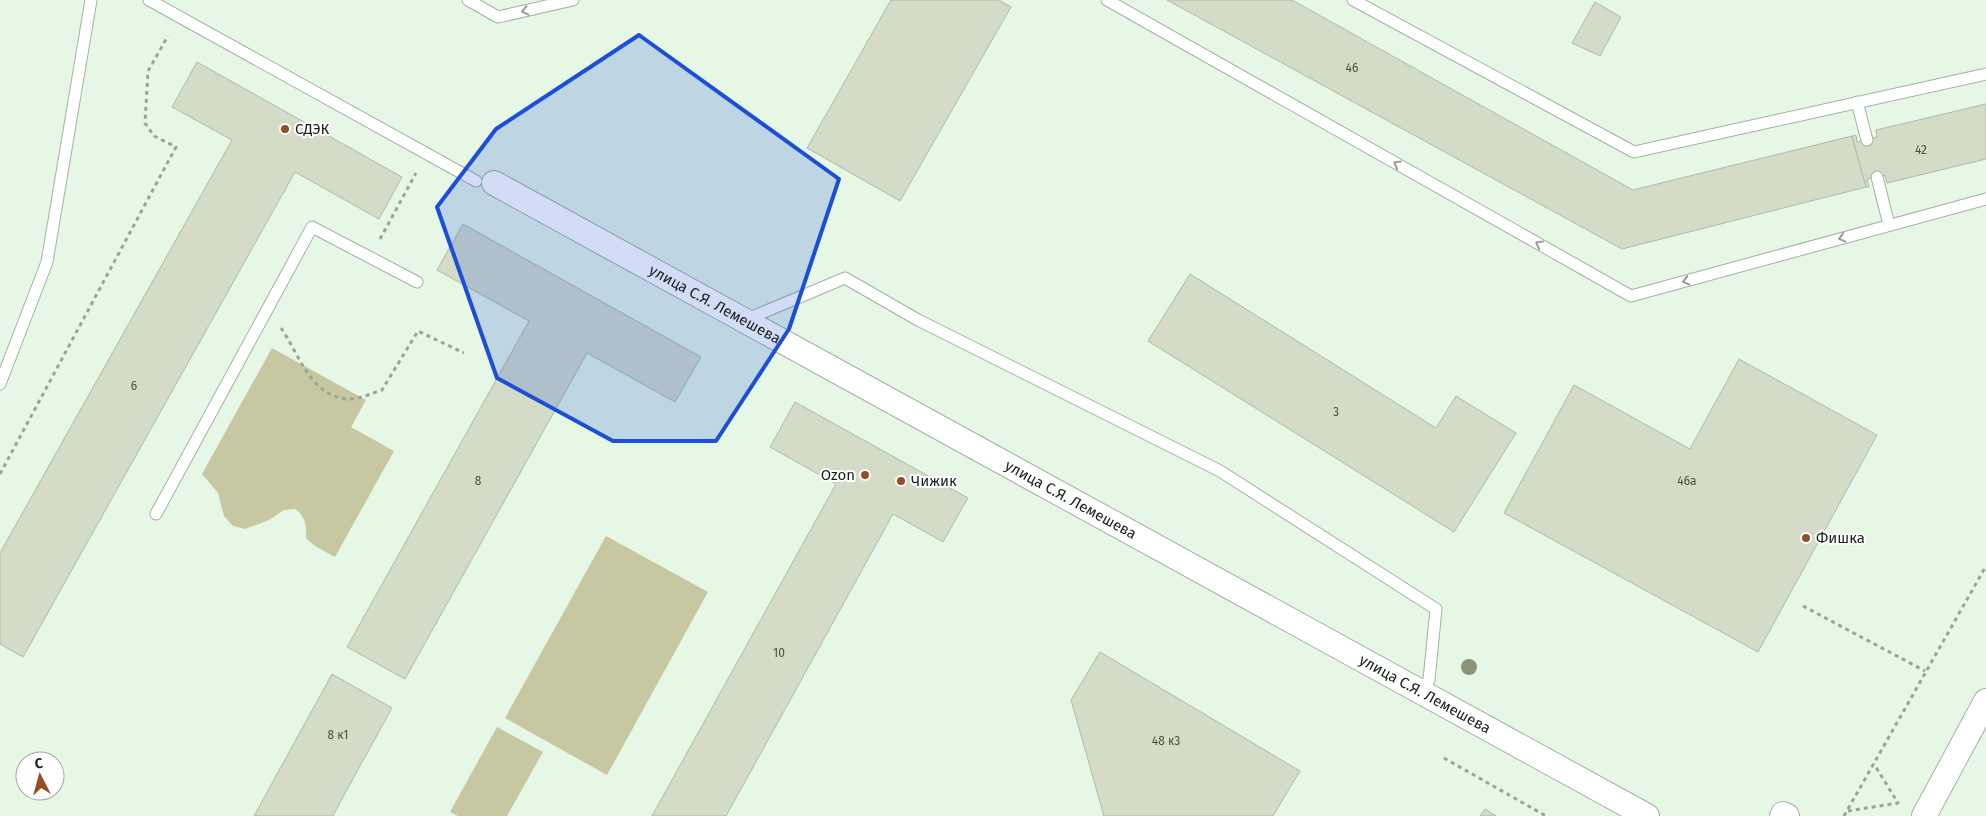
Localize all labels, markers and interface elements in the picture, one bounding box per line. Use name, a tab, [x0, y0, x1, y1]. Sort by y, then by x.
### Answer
one-way arrow	[521, 5, 530, 16]
house number: 46	[1346, 61, 1358, 75]
place label: СДЭК	[295, 120, 330, 138]
marker: СДЭК	[279, 123, 291, 135]
house number: 42	[1915, 143, 1927, 157]
one-way arrow	[1394, 160, 1403, 170]
one-way arrow	[1838, 232, 1847, 243]
one-way arrow	[1535, 240, 1544, 250]
street label: улица С.Я. Лемешева	[646, 261, 784, 348]
one-way arrow	[1682, 275, 1690, 285]
house number: 6	[131, 379, 137, 393]
house number: 3	[1333, 405, 1339, 419]
street label: улица С.Я. Лемешева	[1002, 456, 1140, 543]
place label: Ozon	[821, 466, 855, 484]
marker: Ozon	[859, 469, 871, 481]
place label: Чижик	[911, 472, 957, 490]
house number: 8	[475, 474, 482, 488]
house number: 46а	[1677, 474, 1697, 488]
marker: Чижик	[895, 475, 907, 487]
place label: Фишка	[1816, 529, 1865, 547]
marker: Фишка	[1800, 532, 1812, 544]
house number: 10	[773, 646, 785, 660]
street label: улица С.Я. Лемешева	[1356, 651, 1494, 737]
house number: 8 к1	[327, 728, 349, 742]
house number: 48 к3	[1152, 734, 1180, 748]
north arrow	[15, 751, 65, 801]
text: С	[34, 755, 44, 772]

